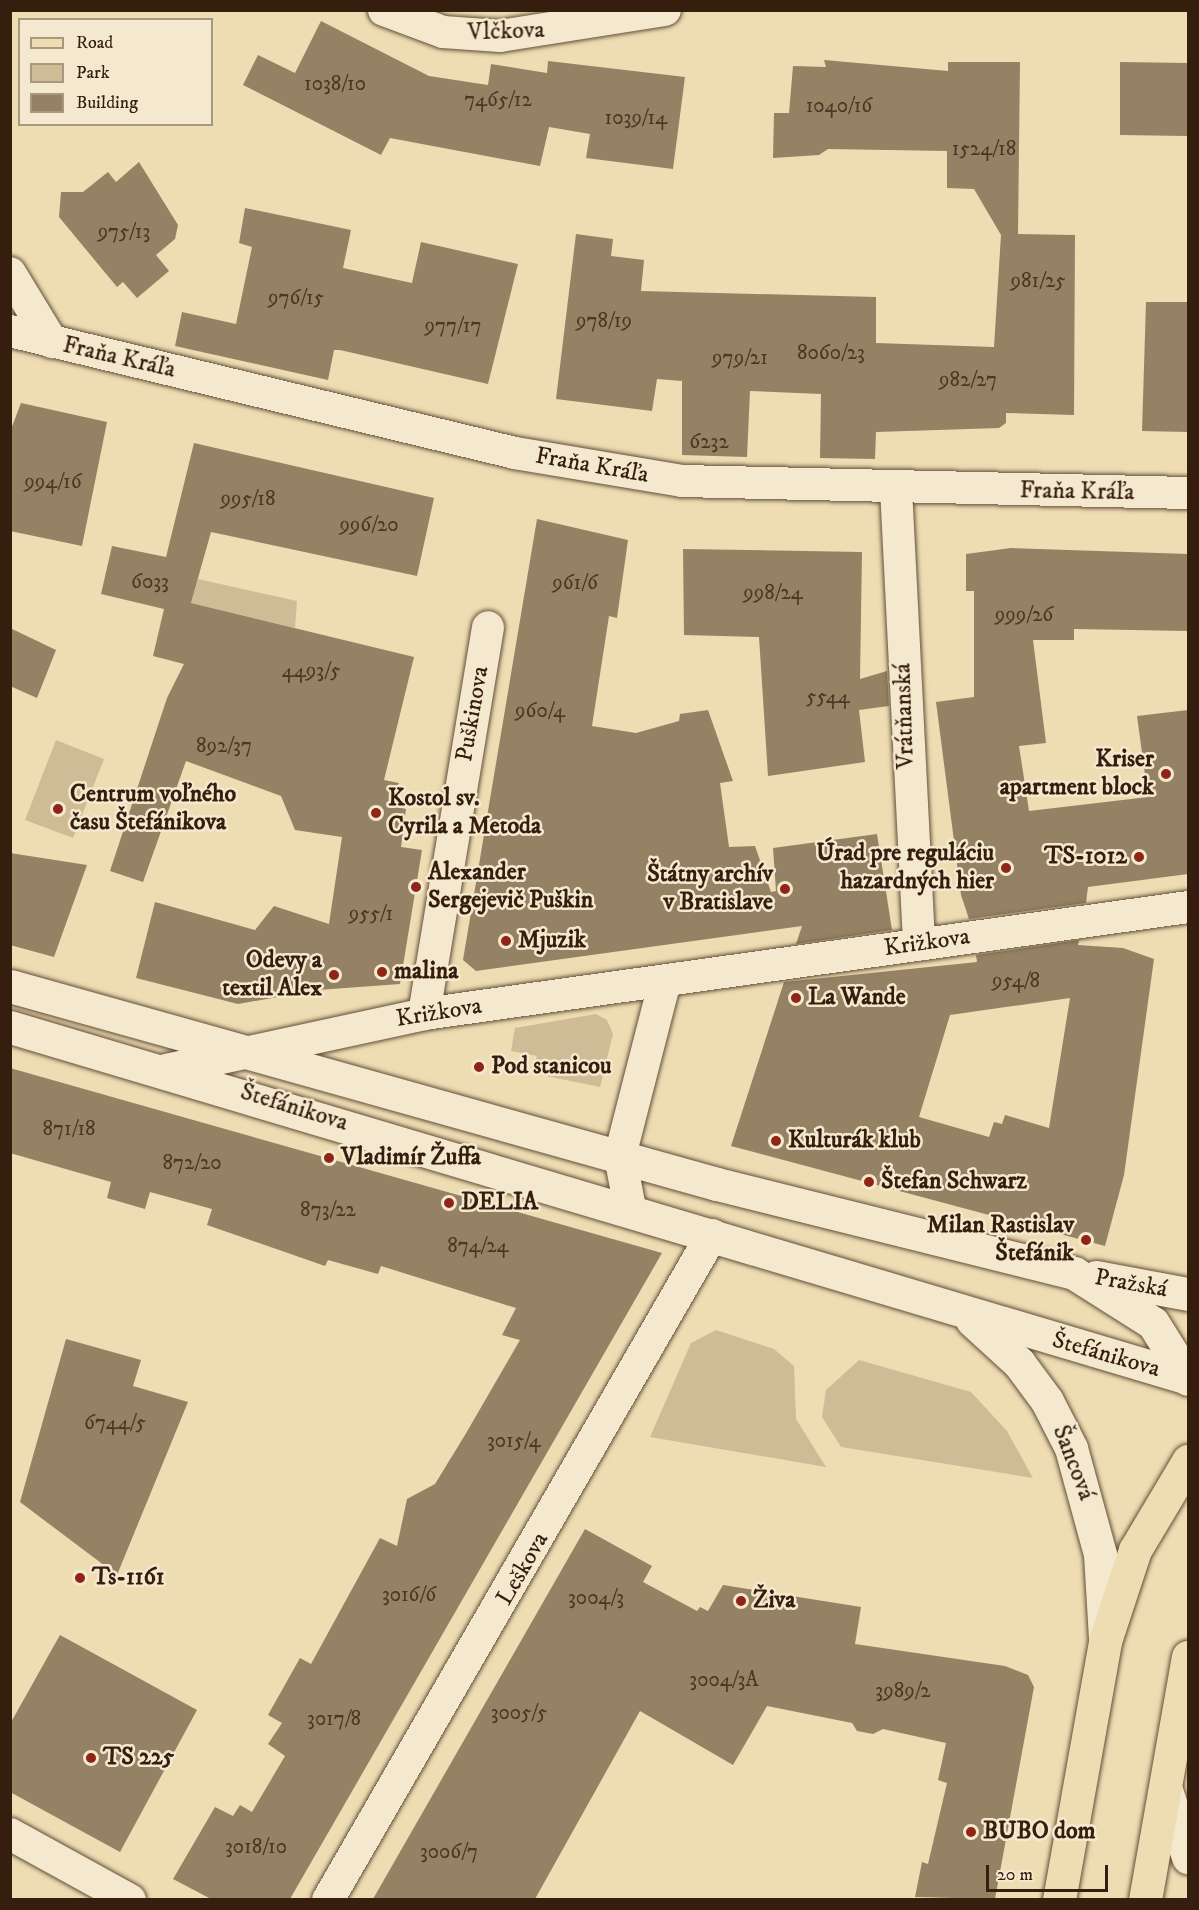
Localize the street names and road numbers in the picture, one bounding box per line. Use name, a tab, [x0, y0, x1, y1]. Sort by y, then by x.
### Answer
street label: Vlčkova	[467, 16, 545, 48]
street label: Fraňa Kráľa	[60, 331, 178, 385]
street label: Fraňa Kráľa	[533, 442, 651, 490]
street label: Fraňa Kráľa	[1019, 477, 1135, 507]
street label: Vrátňanská	[889, 663, 921, 769]
street label: Puškinova	[450, 664, 496, 764]
street label: Križkova	[882, 923, 972, 963]
street label: Križkova	[394, 992, 484, 1034]
street label: Štefánikova	[237, 1078, 351, 1138]
street label: Pražská	[1092, 1263, 1170, 1305]
street label: Štefánikova	[1049, 1326, 1163, 1384]
street label: Šancová	[1046, 1421, 1100, 1505]
street label: Leškova	[491, 1527, 555, 1611]

